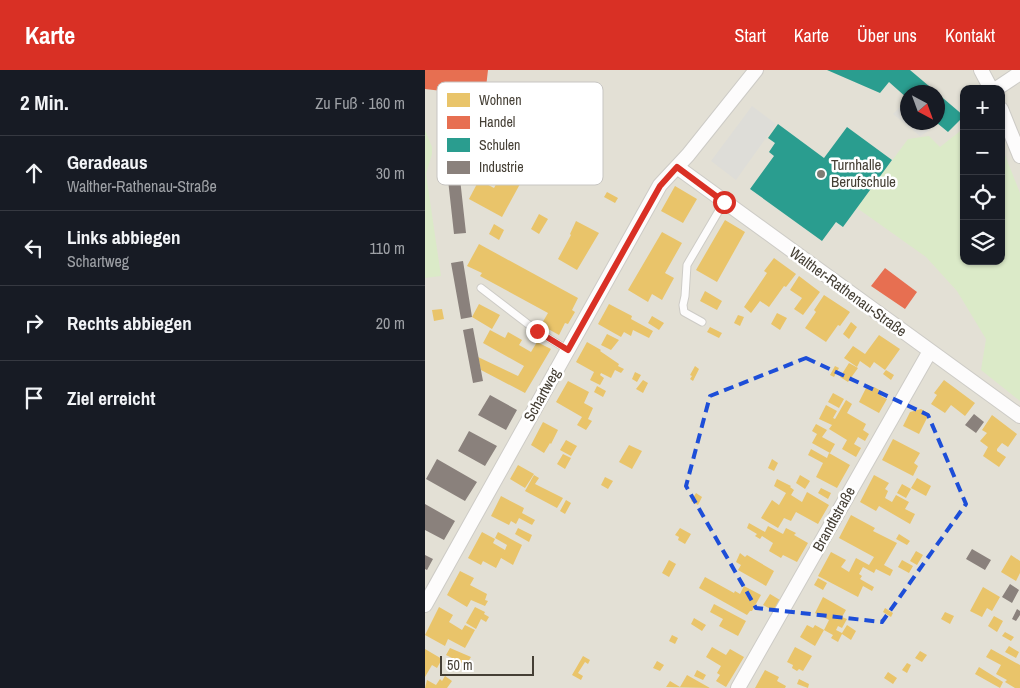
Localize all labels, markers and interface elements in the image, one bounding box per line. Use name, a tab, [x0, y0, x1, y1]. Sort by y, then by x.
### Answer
text: Karte	[25, 19, 75, 51]
text: Start	[735, 23, 766, 48]
text: Karte	[794, 23, 829, 48]
text: Über uns	[857, 23, 917, 48]
text: Kontakt	[945, 23, 995, 48]
legend	[437, 82, 603, 185]
north arrow	[900, 85, 945, 130]
map controls	[960, 85, 1005, 265]
button: +	[960, 85, 1005, 130]
text: 2 Min.	[20, 88, 69, 117]
text: Wohnen	[479, 91, 522, 109]
text: Zu Fuß · 160 m	[315, 92, 405, 114]
text: Handel	[479, 113, 515, 131]
button: −	[960, 130, 1005, 175]
text: Schulen	[479, 136, 520, 154]
text: Geradeaus	[67, 149, 148, 175]
place label: Turnhalle Berufschule	[831, 154, 896, 192]
text: Industrie	[479, 158, 524, 176]
icon: ahead	[20, 159, 48, 187]
text: 30 m	[376, 162, 405, 184]
marker: Turnhalle Berufschule	[815, 168, 827, 180]
text: Walther-Rathenau-Straße	[67, 175, 217, 197]
button: locate	[960, 175, 1005, 220]
route start	[713, 191, 736, 214]
button: layers	[960, 220, 1005, 265]
text: Links abbiegen	[67, 224, 180, 250]
icon: left	[20, 234, 48, 262]
text: 110 m	[369, 237, 405, 259]
street label: Walther-Rathenau-Straße	[785, 242, 911, 341]
text: Schartweg	[67, 250, 129, 272]
icon: right	[20, 309, 48, 337]
text: Rechts abbiegen	[67, 310, 192, 336]
text: 20 m	[376, 312, 405, 334]
route end	[526, 320, 549, 343]
street label: Schartweg	[518, 364, 565, 425]
icon: arrive	[20, 384, 48, 412]
text: Ziel erreicht	[67, 385, 155, 411]
street label: Brandtstraße	[807, 482, 860, 555]
scale bar	[440, 653, 534, 676]
text: 50 m	[447, 656, 473, 674]

